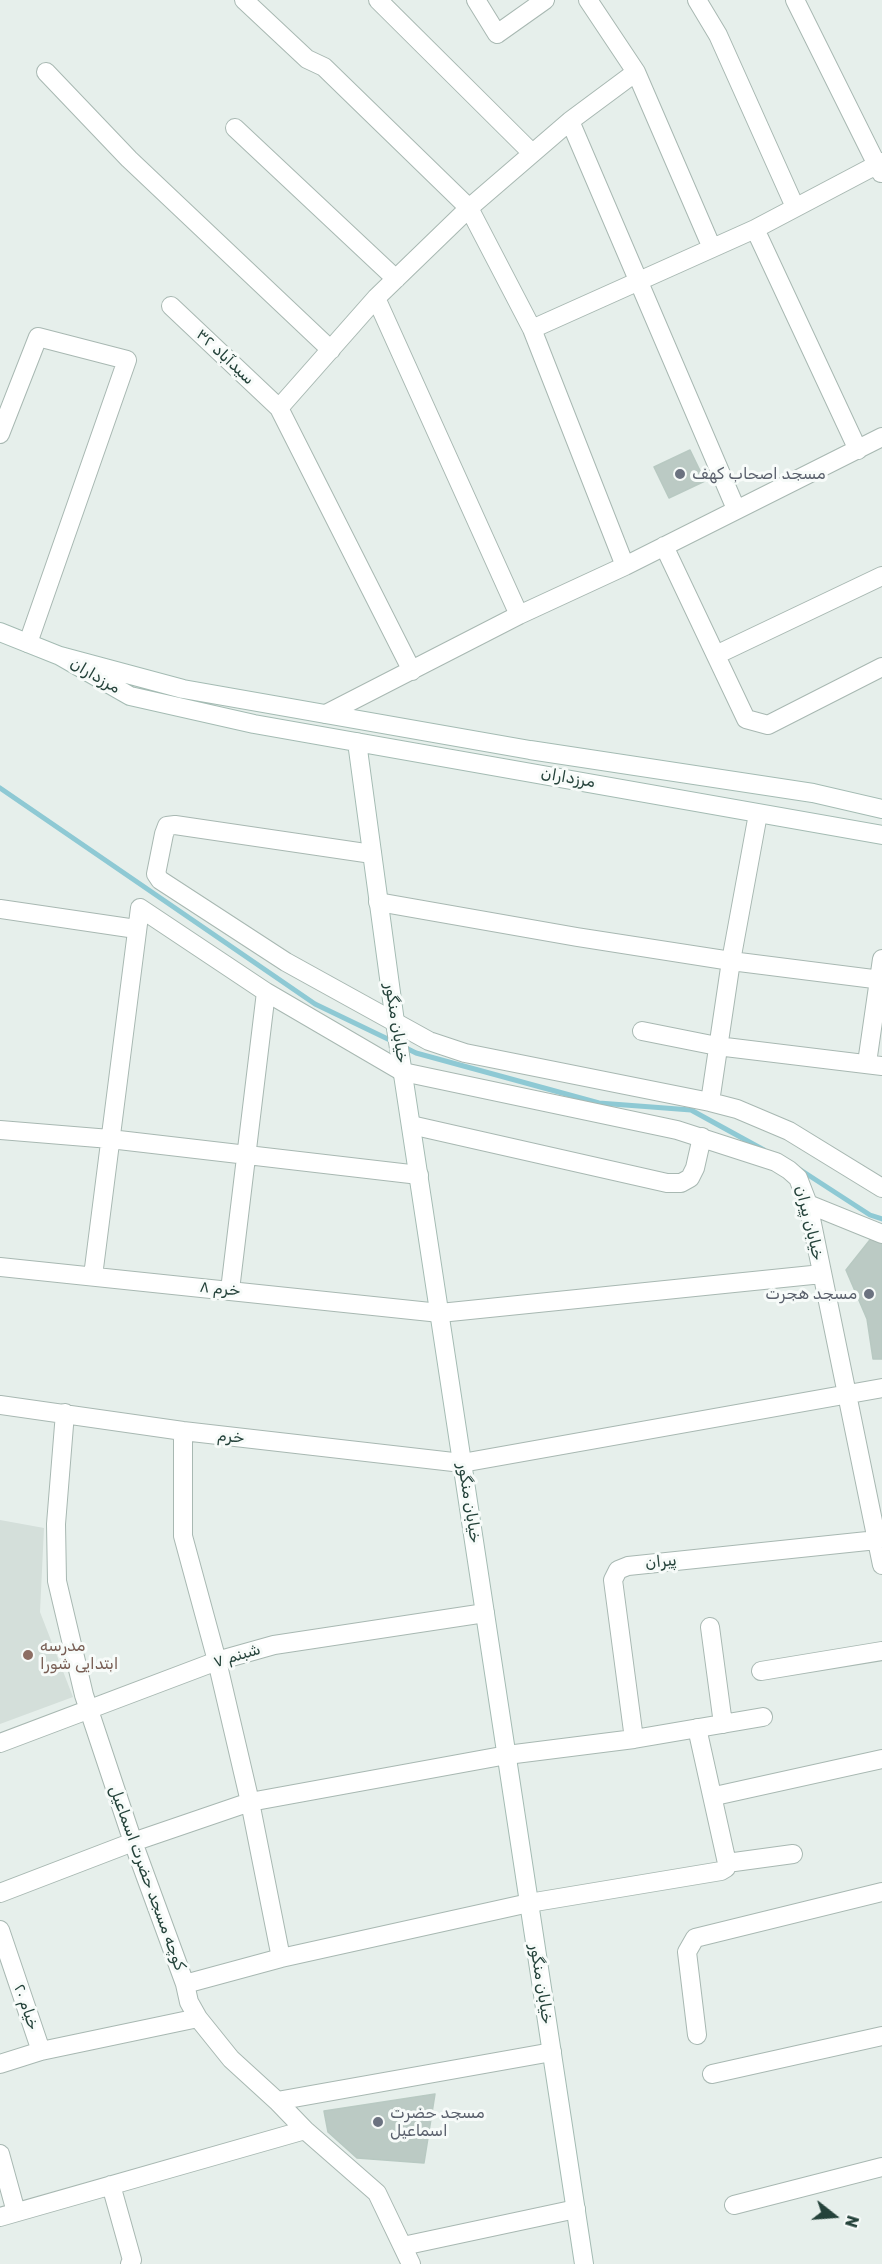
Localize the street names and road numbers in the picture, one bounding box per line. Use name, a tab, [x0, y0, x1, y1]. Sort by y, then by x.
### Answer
street label: سیدآباد ۳۲	[192, 325, 258, 389]
street label: مرزداران	[66, 654, 124, 698]
street label: مرزداران	[539, 764, 597, 792]
street label: خیابان منگور	[380, 982, 412, 1064]
street label: خیابان پیران	[790, 1184, 828, 1262]
street label: خرم ۸	[199, 1277, 241, 1301]
street label: خرم	[217, 1426, 245, 1448]
street label: خیابان منگور	[453, 1462, 485, 1544]
street label: پیران	[644, 1551, 678, 1573]
street label: شبنم ۷	[211, 1640, 263, 1672]
street label: کوچه مسجد حضرت اسماعیل	[105, 1783, 189, 1973]
street label: خیابان منگور	[525, 1943, 557, 2025]
street label: خیام ۲۰	[9, 1982, 43, 2032]

